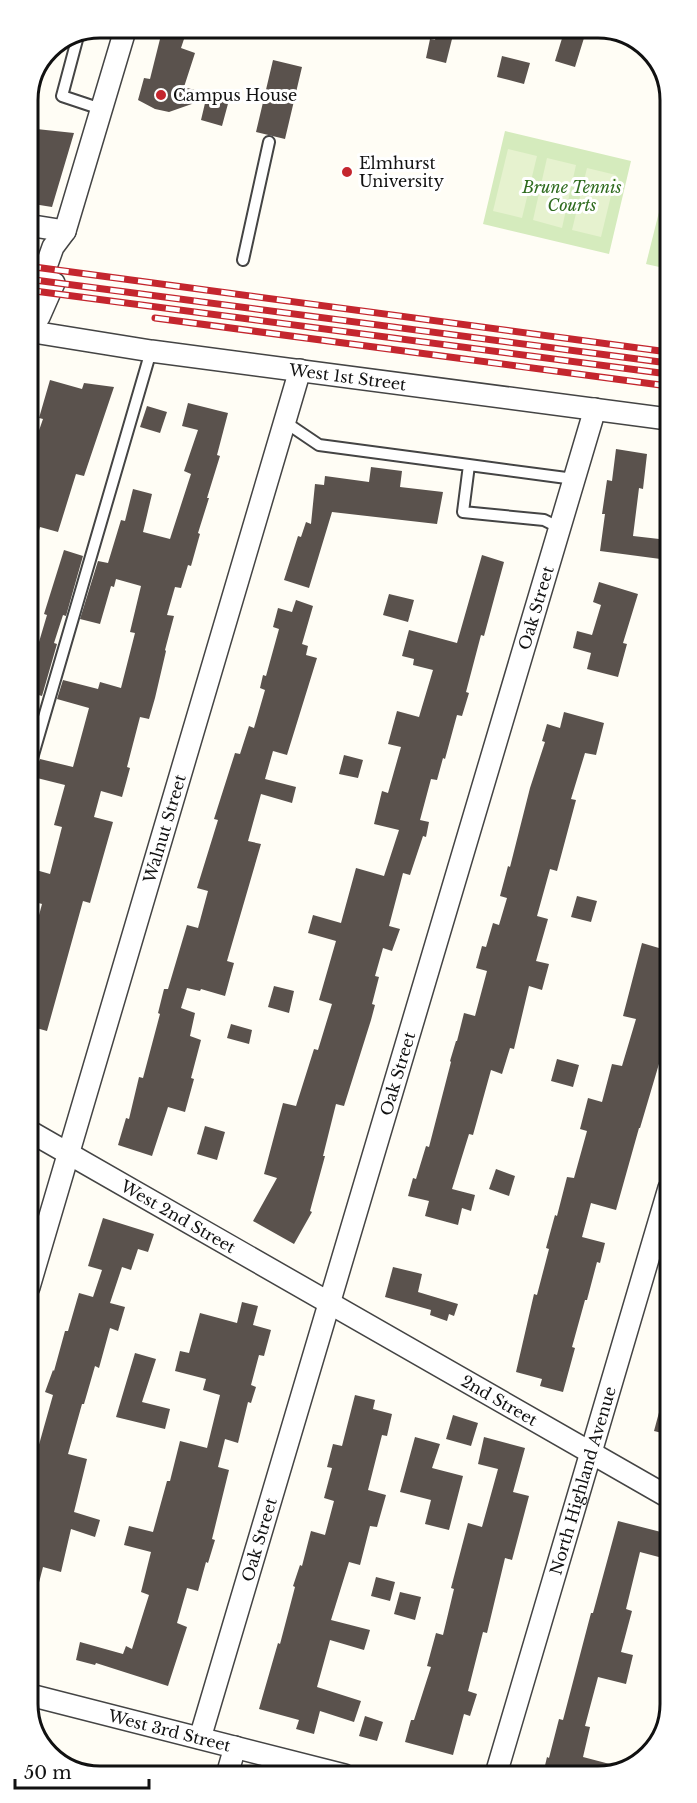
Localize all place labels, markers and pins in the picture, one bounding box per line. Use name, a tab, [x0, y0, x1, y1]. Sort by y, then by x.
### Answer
place label: Campus House	[173, 85, 297, 105]
marker: Campus House	[154, 88, 168, 102]
place label: Elmhurst University	[359, 153, 445, 191]
marker: Elmhurst University	[340, 165, 354, 179]

